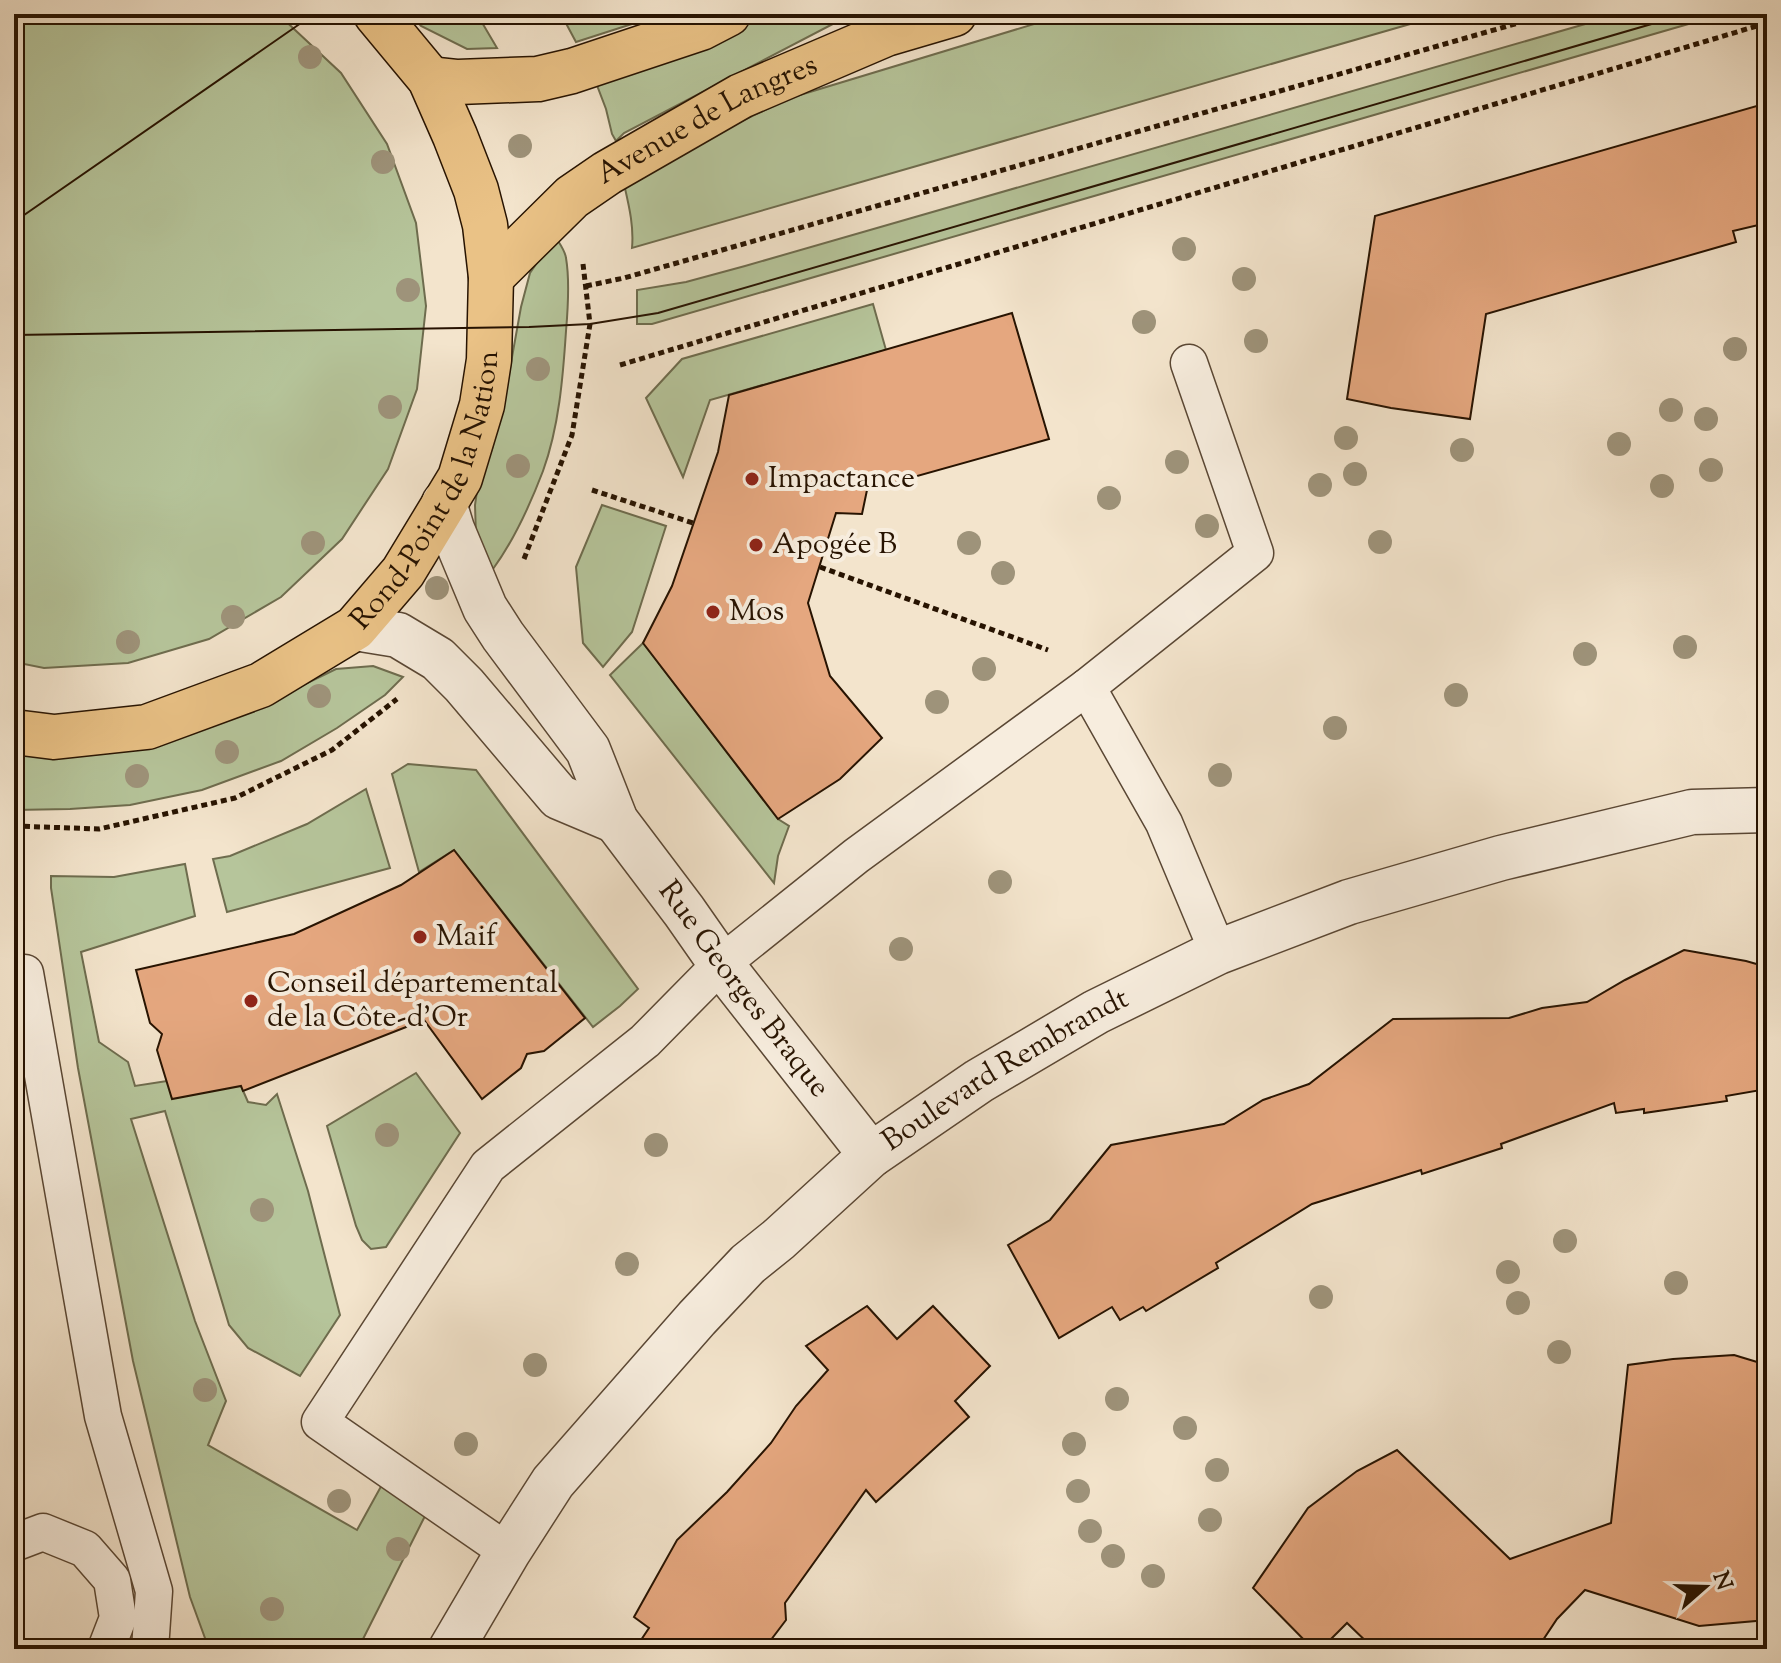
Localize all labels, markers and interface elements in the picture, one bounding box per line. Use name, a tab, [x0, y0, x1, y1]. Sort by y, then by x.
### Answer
street label: Avenue de Langres	[589, 44, 824, 196]
street label: Rond-Point de la Nation	[341, 350, 511, 640]
place label: Impactance	[768, 458, 915, 501]
marker: Impactance	[743, 470, 761, 488]
place label: Apogée B	[772, 524, 897, 567]
marker: Apogée B	[747, 536, 765, 554]
place label: Mos	[729, 591, 784, 634]
marker: Mos	[704, 603, 722, 621]
street label: Rue Georges Braque	[647, 872, 840, 1107]
place label: Maif	[436, 916, 498, 959]
marker: Maif	[411, 928, 429, 946]
place label: Conseil départemental de la Côte-d'Or	[267, 963, 558, 1040]
street label: Boulevard Rembrandt	[874, 978, 1136, 1163]
marker: Conseil départemental de la Côte-d'Or	[242, 992, 260, 1010]
north arrow	[1665, 1547, 1745, 1627]
text: N	[1703, 1567, 1739, 1595]

